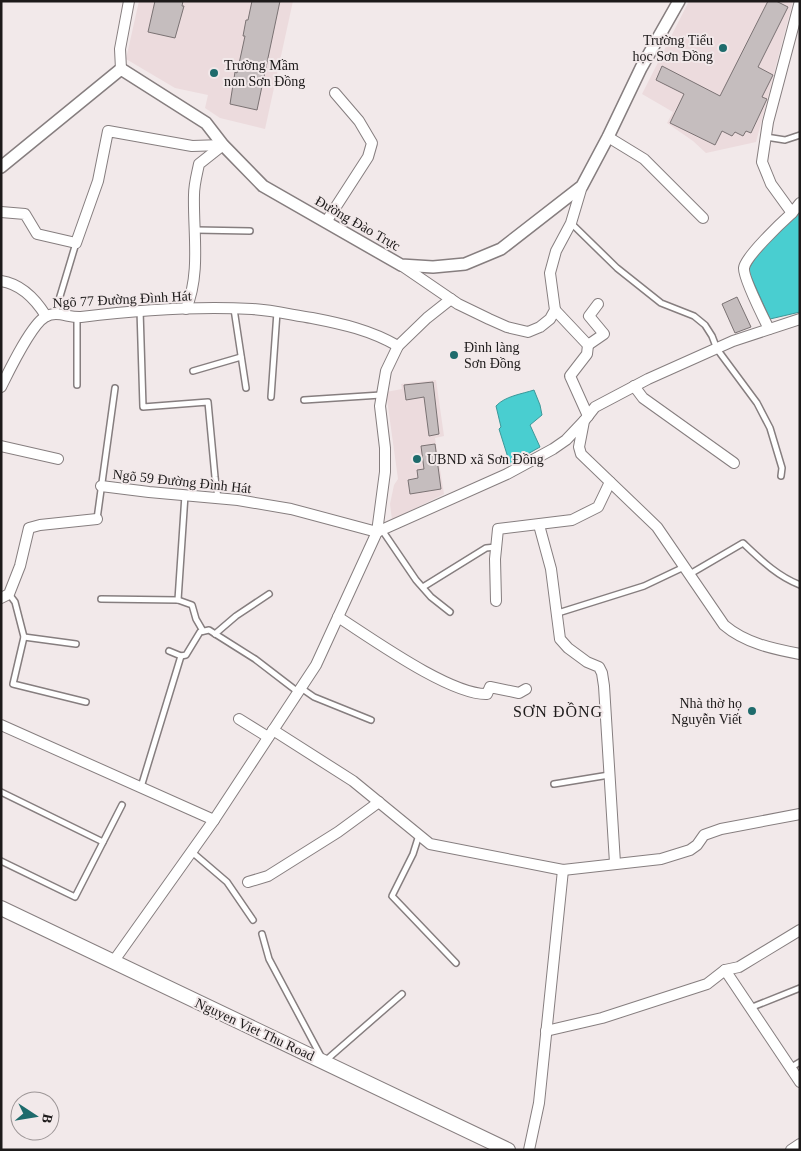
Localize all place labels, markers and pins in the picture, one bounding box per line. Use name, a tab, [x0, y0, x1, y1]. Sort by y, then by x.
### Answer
place label: Trường Tiểu học Sơn Đồng	[632, 33, 713, 64]
marker: Trường Tiểu học Sơn Đồng	[717, 42, 729, 54]
place label: Trường Mầm non Sơn Đồng	[224, 58, 305, 89]
marker: Trường Mầm non Sơn Đồng	[208, 67, 220, 79]
place label: Đình làng Sơn Đồng	[464, 340, 521, 371]
marker: Đình làng Sơn Đồng	[448, 349, 460, 361]
place label: UBND xã Sơn Đồng	[427, 452, 544, 467]
marker: UBND xã Sơn Đồng	[411, 453, 423, 465]
place label: Nhà thờ họ Nguyễn Viết	[671, 696, 742, 727]
marker: Nhà thờ họ Nguyễn Viết	[746, 705, 758, 717]

